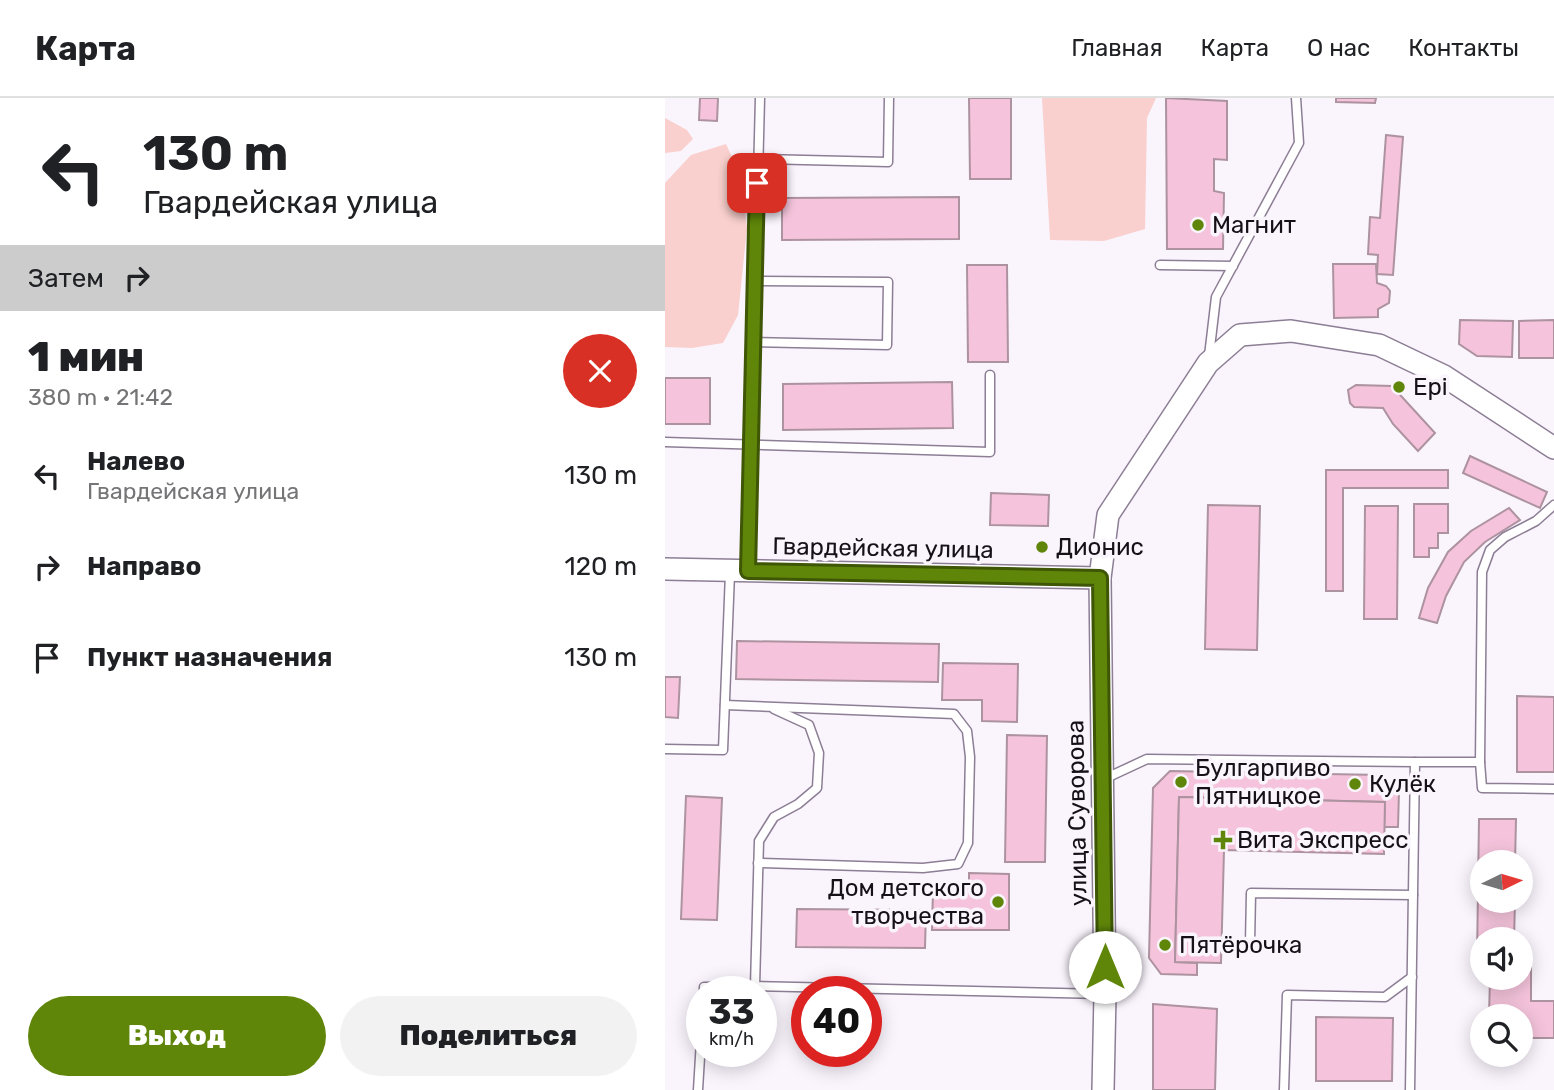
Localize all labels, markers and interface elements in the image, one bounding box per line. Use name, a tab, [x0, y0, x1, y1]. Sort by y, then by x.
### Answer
text: Карта	[35, 29, 136, 68]
text: Главная	[1071, 34, 1163, 62]
text: Карта	[1201, 34, 1269, 62]
text: О нас	[1307, 34, 1370, 62]
text: Контакты	[1408, 34, 1519, 62]
text: 130 m	[143, 124, 288, 182]
icon: left	[28, 126, 119, 217]
pin	[727, 153, 787, 213]
icon: arrive	[738, 164, 776, 202]
text: Гвардейская улица	[143, 183, 438, 221]
place label: Магнит	[1212, 211, 1296, 239]
marker: Магнит	[1190, 217, 1206, 233]
icon: right	[118, 259, 156, 297]
text: Затем	[28, 263, 104, 294]
text: 1 мин	[28, 332, 144, 382]
button: close	[563, 334, 637, 408]
place label: Epi	[1413, 373, 1448, 401]
marker: Epi	[1391, 379, 1407, 395]
text: 380 m · 21:42	[28, 383, 173, 411]
text: Налево	[87, 446, 185, 477]
icon: left	[28, 457, 66, 495]
text: 130 m	[564, 460, 637, 491]
text: Гвардейская улица	[87, 477, 299, 505]
street label: Гвардейская улица	[772, 532, 994, 564]
place label: Дионис	[1056, 533, 1144, 561]
marker: Дионис	[1034, 539, 1050, 555]
icon: right	[28, 548, 66, 586]
text: Направо	[87, 551, 201, 582]
text: 120 m	[565, 551, 637, 582]
icon: arrive	[28, 639, 66, 677]
text: Пункт назначения	[87, 642, 332, 673]
text: 130 m	[564, 642, 637, 673]
street label: улица Суворова	[1061, 720, 1093, 906]
place label: Булгарпиво Пятницкое	[1195, 754, 1331, 810]
place label: Кулёк	[1369, 770, 1436, 798]
marker: Булгарпиво Пятницкое	[1173, 774, 1189, 790]
marker: Кулёк	[1347, 776, 1363, 792]
place label: Вита Экспресс	[1237, 826, 1408, 854]
marker: Вита Экспресс	[1215, 832, 1231, 848]
north arrow	[1470, 850, 1533, 914]
map controls	[1470, 850, 1533, 1067]
place label: Дом детского творчества	[828, 874, 984, 930]
marker: Дом детского творчества	[990, 894, 1006, 910]
button: sound	[1470, 927, 1533, 990]
position arrow	[1068, 930, 1142, 1004]
place label: Пятёрочка	[1179, 931, 1302, 959]
marker: Пятёрочка	[1157, 937, 1173, 953]
speed limit sign: 40	[791, 976, 882, 1067]
text: 33	[708, 991, 755, 1033]
button: Выход	[28, 996, 326, 1076]
button: Поделиться	[340, 996, 637, 1076]
button: search	[1470, 1004, 1533, 1067]
text: km/h	[709, 1028, 754, 1050]

